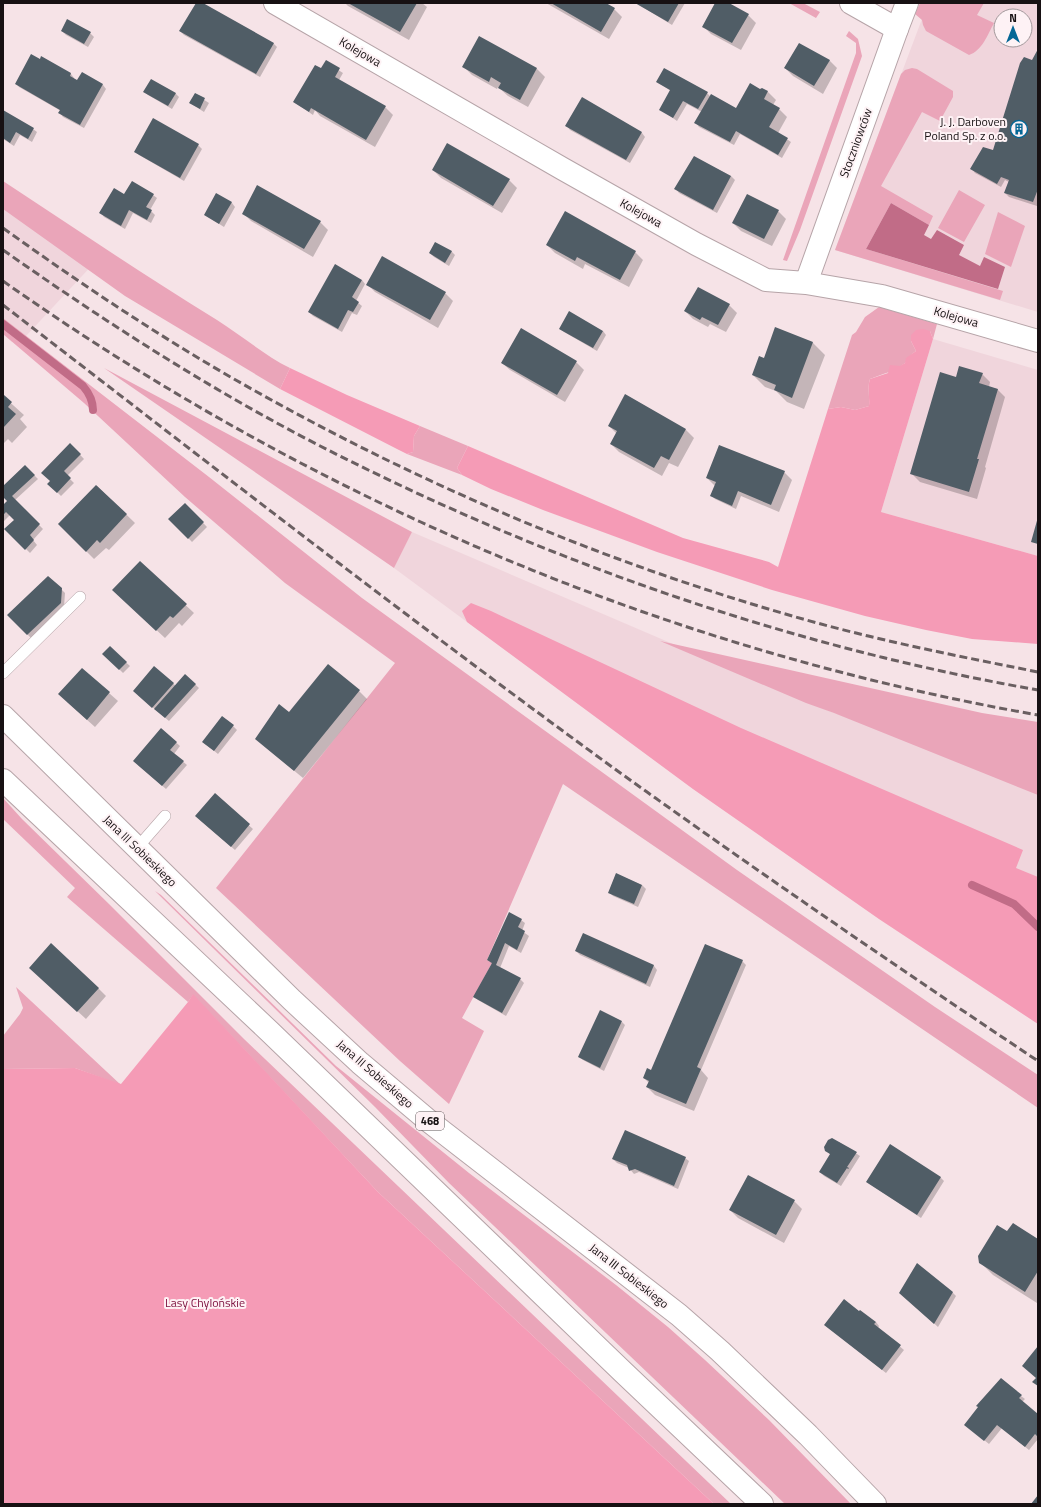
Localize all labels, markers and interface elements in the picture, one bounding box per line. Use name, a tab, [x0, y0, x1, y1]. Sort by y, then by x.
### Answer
north arrow	[993, 8, 1033, 48]
text: N	[1009, 10, 1017, 26]
street label: Kolejowa	[336, 32, 385, 71]
street label: Stoczniowców	[834, 105, 877, 180]
place label: J. J. Darboven Poland Sp. z o.o.	[924, 112, 1006, 145]
building icon: J. J. Darboven Poland Sp. z o.o.	[1009, 119, 1029, 139]
street label: Kolejowa	[617, 193, 666, 232]
street label: Kolejowa	[931, 301, 981, 332]
street label: Jana III Sobieskiego	[99, 810, 182, 891]
street label: Jana III Sobieskiego	[333, 1035, 418, 1112]
road number: 468	[416, 1112, 444, 1130]
street label: Jana III Sobieskiego	[585, 1238, 673, 1313]
park label: Lasy Chylońskie	[165, 1293, 245, 1312]

